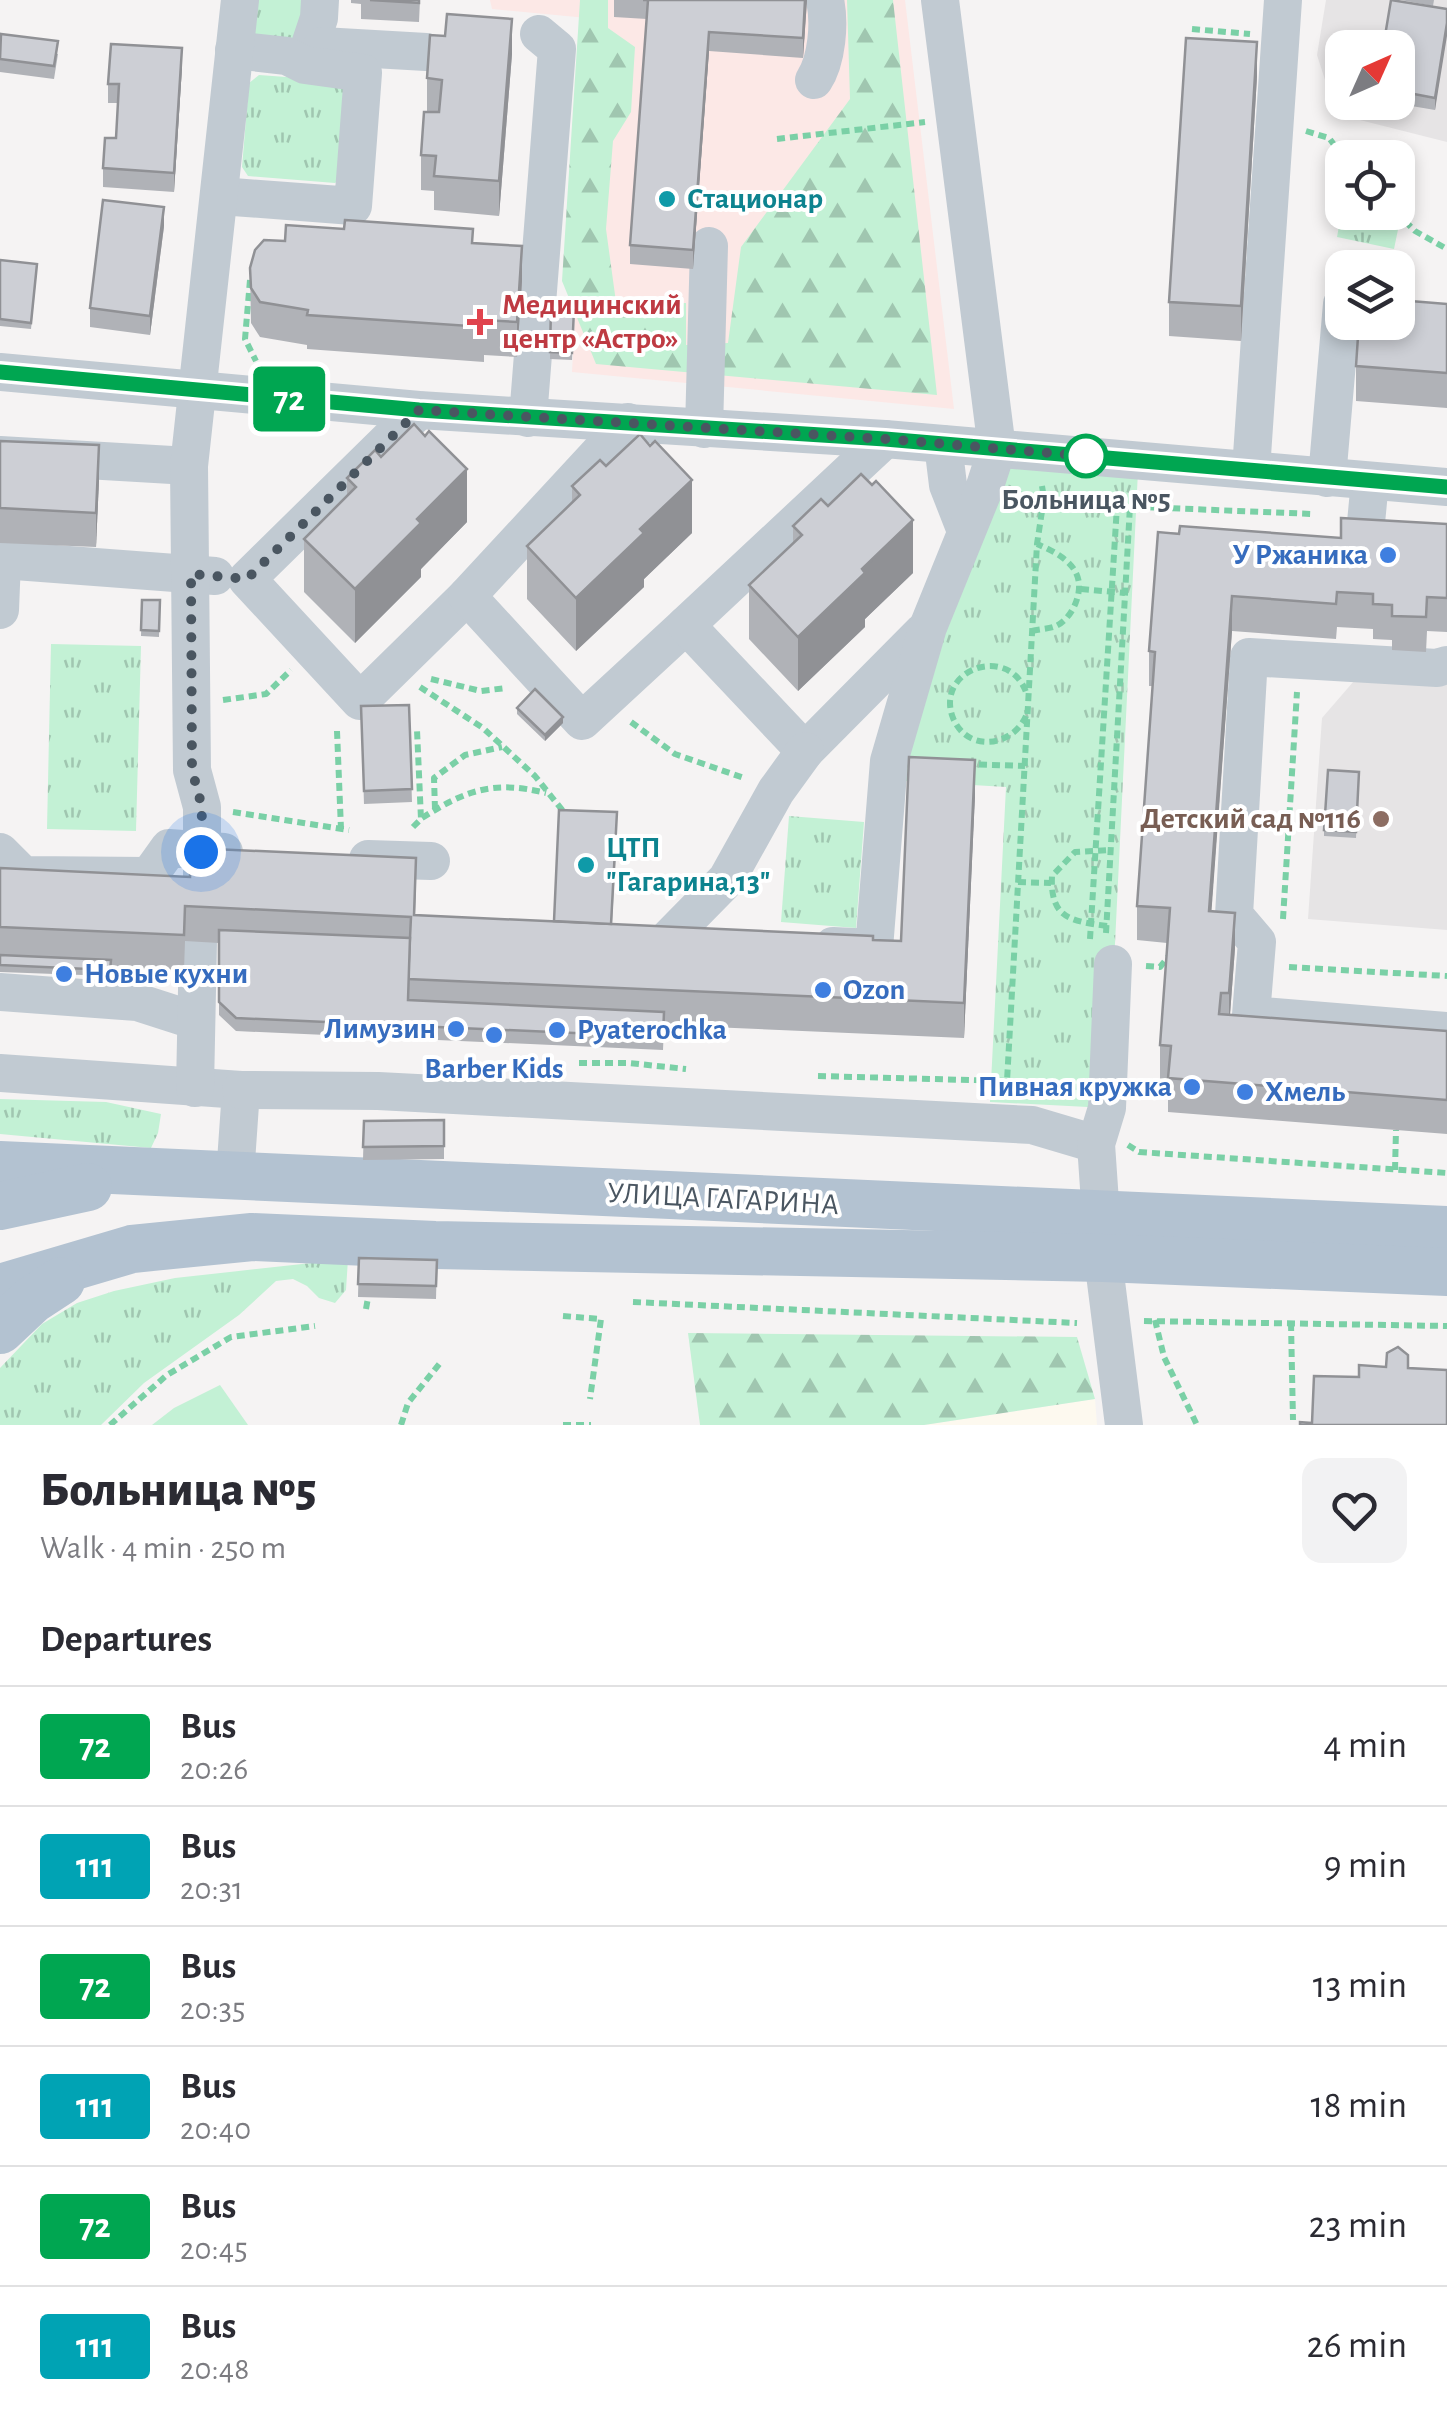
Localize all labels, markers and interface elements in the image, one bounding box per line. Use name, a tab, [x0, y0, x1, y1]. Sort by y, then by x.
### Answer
north arrow	[1325, 30, 1415, 120]
map controls	[1325, 30, 1415, 340]
button: locate	[1325, 140, 1415, 230]
place label: Стационар	[687, 184, 823, 214]
marker: Стационар	[656, 188, 678, 210]
button: layers	[1325, 250, 1415, 340]
place label: Медицинский центр «Астро»	[502, 290, 682, 354]
marker: Медицинский центр «Астро»	[467, 309, 493, 335]
line badge: 72	[244, 366, 334, 432]
text: 72	[273, 382, 305, 417]
marker: Больница №5	[1065, 435, 1107, 477]
place label: Больница №5	[1001, 485, 1171, 515]
place label: У Ржаника	[1233, 540, 1368, 570]
marker: У Ржаника	[1377, 544, 1399, 566]
place label: Детский сад №116	[1140, 804, 1361, 834]
marker: Детский сад №116	[1370, 808, 1392, 830]
your location	[176, 827, 226, 877]
place label: ЦТП "Гагарина,13"	[606, 833, 770, 897]
marker: ЦТП "Гагарина,13"	[575, 854, 597, 876]
place label: Новые кухни	[84, 959, 248, 989]
marker: Новые кухни	[53, 963, 75, 985]
place label: Ozon	[843, 975, 905, 1005]
marker: Ozon	[812, 979, 834, 1001]
place label: Лимузин	[324, 1014, 436, 1044]
place label: Pyaterochka	[577, 1015, 727, 1045]
marker: Лимузин	[445, 1018, 467, 1040]
marker: Pyaterochka	[546, 1019, 568, 1041]
marker: Barber Kids	[483, 1024, 505, 1046]
place label: Barber Kids	[424, 1054, 564, 1084]
place label: Пивная кружка	[978, 1072, 1172, 1102]
marker: Пивная кружка	[1181, 1076, 1203, 1098]
place label: Хмель	[1265, 1077, 1345, 1107]
marker: Хмель	[1234, 1081, 1256, 1103]
street label: УЛИЦА ГАГАРИНА	[606, 1178, 840, 1220]
button: heart	[1302, 1458, 1407, 1563]
text: Больница №5	[40, 1467, 316, 1515]
text: Walk · 4 min · 250 m	[40, 1532, 286, 1564]
text: Departures	[40, 1621, 212, 1659]
text: Bus	[180, 1708, 236, 1746]
text: 4 min	[1323, 1727, 1407, 1765]
text: 72	[79, 1729, 111, 1764]
text: 20:26	[180, 1753, 248, 1785]
text: Bus	[180, 1828, 236, 1866]
text: 9 min	[1324, 1847, 1407, 1885]
text: 111	[76, 1849, 114, 1884]
text: 20:31	[180, 1873, 243, 1905]
text: Bus	[180, 1948, 236, 1986]
text: 13 min	[1313, 1967, 1407, 2005]
text: 72	[79, 1969, 111, 2004]
text: 20:35	[180, 1993, 245, 2025]
text: Bus	[180, 2068, 236, 2106]
text: 18 min	[1310, 2087, 1407, 2125]
text: 111	[76, 2089, 114, 2124]
text: 20:40	[180, 2113, 251, 2145]
text: Bus	[180, 2188, 236, 2226]
text: 23 min	[1309, 2207, 1407, 2245]
text: 72	[79, 2209, 111, 2244]
text: 20:45	[180, 2233, 248, 2265]
text: Bus	[180, 2308, 236, 2346]
text: 26 min	[1306, 2327, 1407, 2365]
text: 111	[76, 2329, 114, 2364]
text: 20:48	[180, 2353, 249, 2385]

